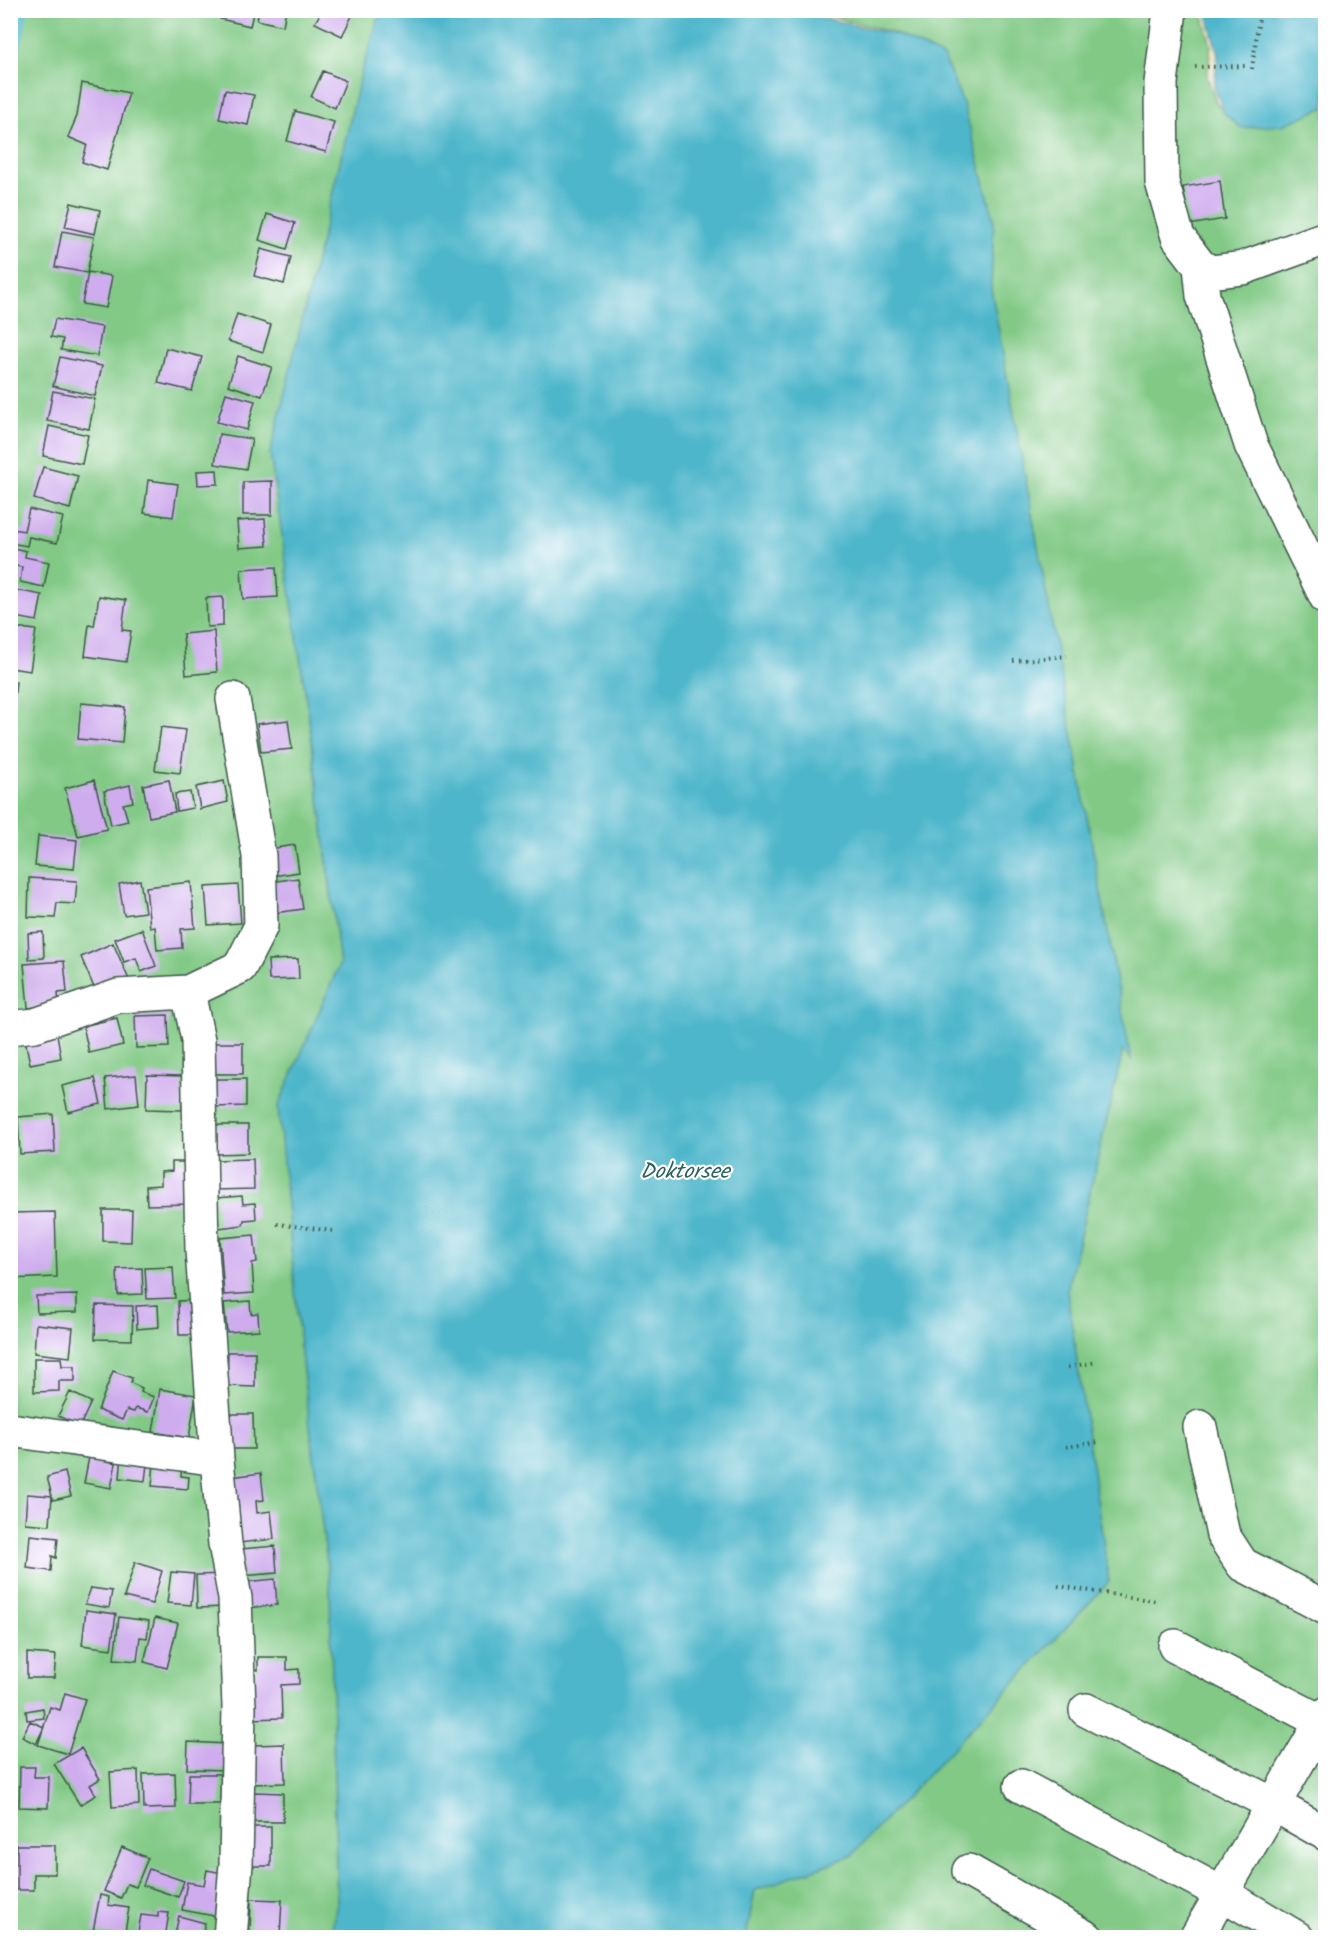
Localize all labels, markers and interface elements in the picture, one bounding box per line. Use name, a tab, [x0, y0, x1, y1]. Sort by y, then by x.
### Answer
water label: Doktorsee	[640, 1155, 732, 1190]

